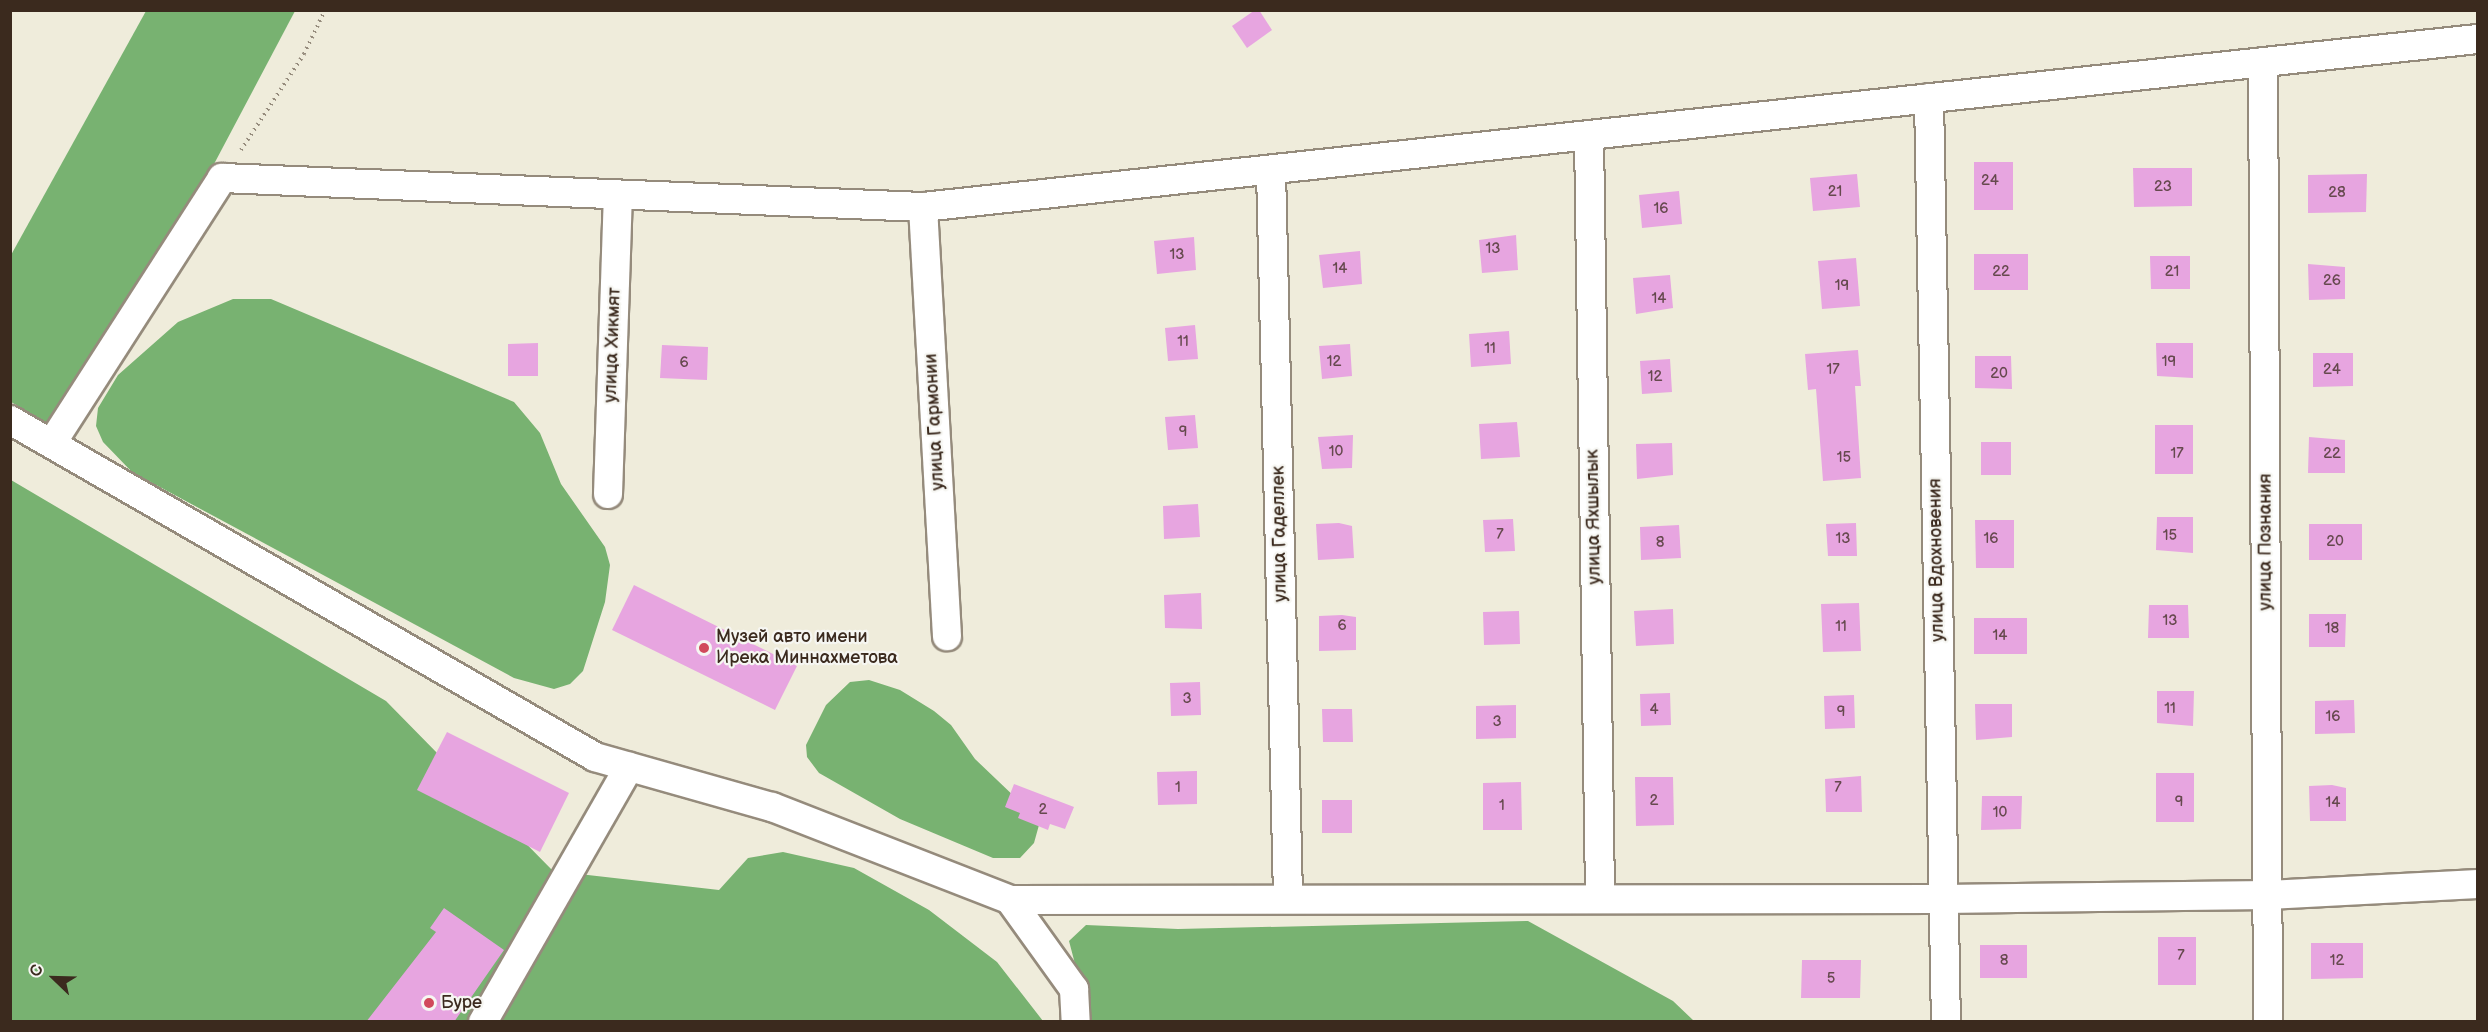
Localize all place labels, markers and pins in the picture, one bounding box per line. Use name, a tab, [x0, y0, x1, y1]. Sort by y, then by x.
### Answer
place label: Музей авто имени Ирека Миннахметова	[716, 627, 898, 670]
marker: Музей авто имени Ирека Миннахметова	[697, 641, 711, 655]
place label: Буре	[441, 992, 482, 1014]
marker: Буре	[422, 996, 436, 1010]

